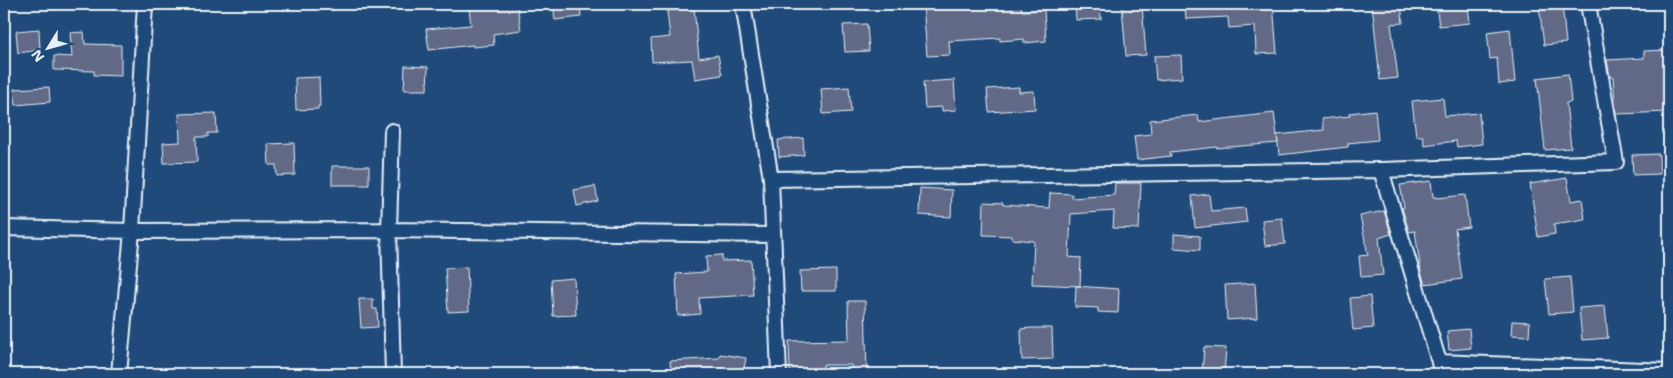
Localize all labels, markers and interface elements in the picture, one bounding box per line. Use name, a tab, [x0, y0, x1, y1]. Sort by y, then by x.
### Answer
north arrow	[22, 22, 72, 72]
text: N	[27, 46, 48, 66]

